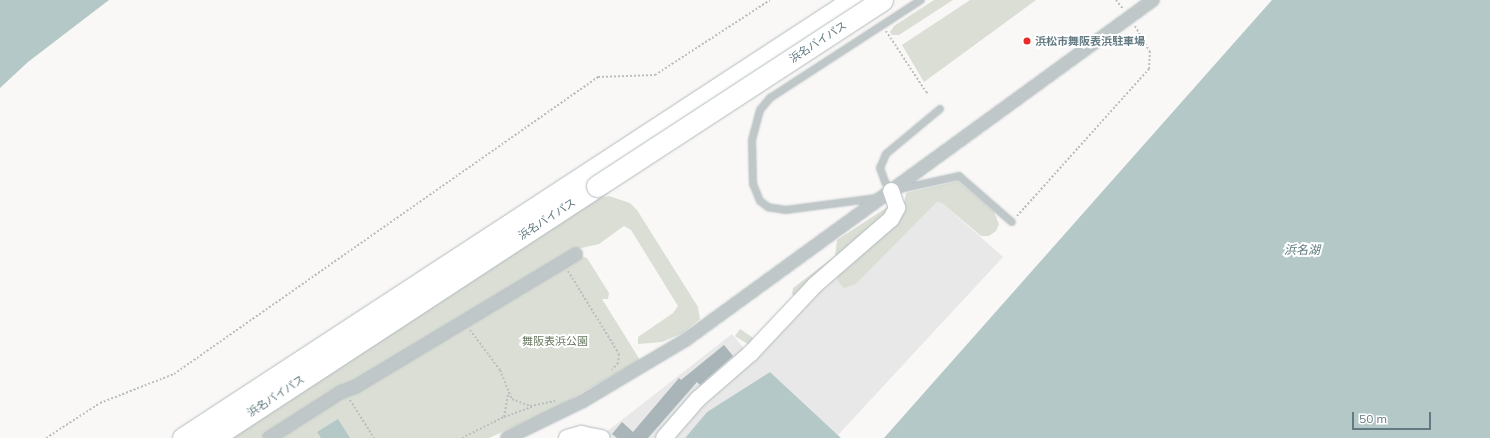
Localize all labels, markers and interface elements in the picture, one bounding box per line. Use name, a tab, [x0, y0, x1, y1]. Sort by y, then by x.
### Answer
street label: 浜名バイパス	[787, 18, 849, 66]
place label: 浜松市舞阪表浜駐車場	[1035, 34, 1145, 48]
marker: 浜松市舞阪表浜駐車場	[1022, 36, 1032, 46]
street label: 浜名バイパス	[516, 195, 578, 243]
water label: 浜名湖	[1284, 243, 1320, 257]
park label: 舞阪表浜公園	[522, 334, 588, 348]
street label: 浜名バイパス	[245, 372, 307, 420]
scale bar	[1354, 404, 1433, 430]
text: 50 m	[1359, 411, 1387, 426]

